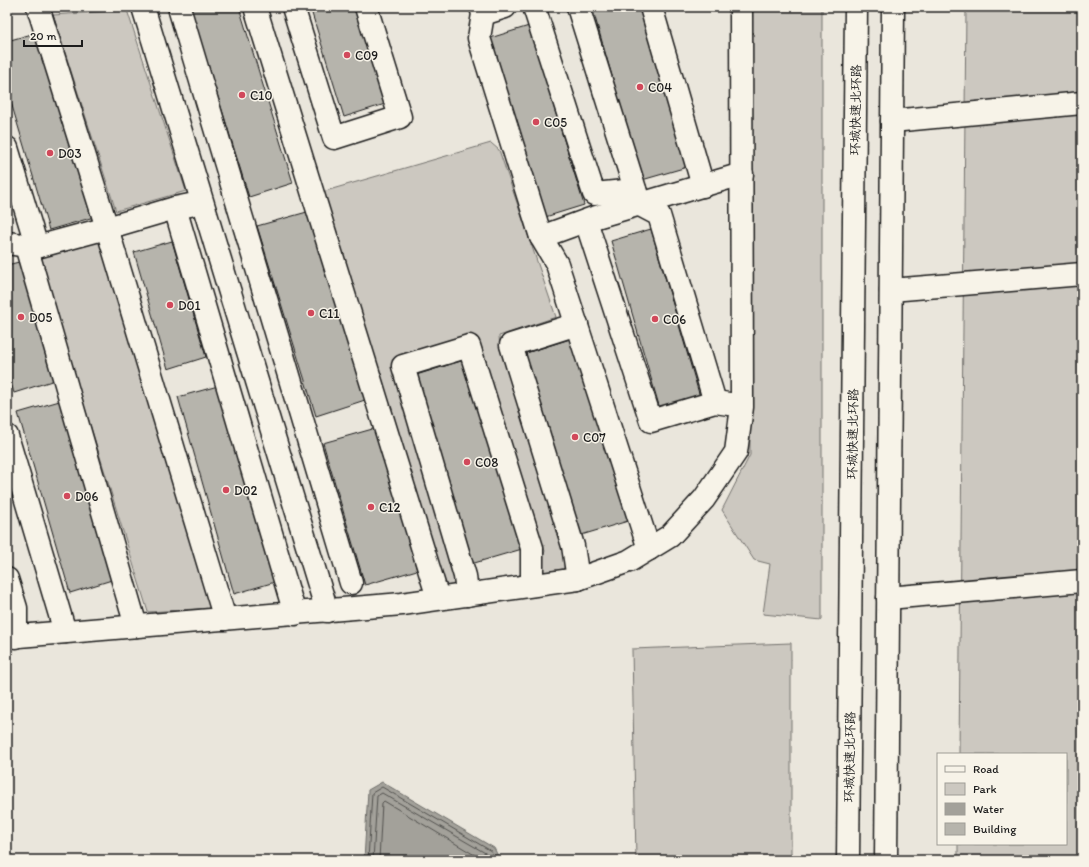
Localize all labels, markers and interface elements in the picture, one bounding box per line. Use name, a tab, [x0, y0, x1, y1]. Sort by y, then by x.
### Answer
scale bar	[24, 22, 82, 48]
text: 20 m	[30, 29, 57, 43]
place label: C09	[355, 48, 378, 63]
marker: C09	[342, 50, 352, 60]
street label: 环城快速北环路	[847, 64, 864, 156]
place label: C04	[648, 80, 672, 95]
marker: C04	[635, 82, 645, 92]
place label: C10	[250, 88, 272, 103]
marker: C10	[237, 90, 247, 100]
place label: C05	[544, 115, 567, 130]
marker: C05	[531, 117, 541, 127]
place label: D03	[58, 146, 82, 161]
marker: D03	[45, 148, 55, 158]
place label: D01	[178, 298, 201, 313]
marker: D01	[165, 300, 175, 310]
place label: C11	[319, 306, 339, 321]
marker: C11	[306, 308, 316, 318]
place label: D05	[29, 310, 53, 325]
marker: D05	[16, 312, 26, 322]
place label: C06	[663, 312, 686, 327]
marker: C06	[650, 314, 660, 324]
street label: 环城快速北环路	[844, 388, 861, 480]
place label: C07	[583, 430, 606, 445]
marker: C07	[570, 432, 580, 442]
place label: C08	[475, 455, 499, 470]
marker: C08	[462, 457, 472, 467]
place label: D02	[234, 483, 258, 498]
marker: D02	[221, 485, 231, 495]
place label: D06	[75, 489, 99, 504]
marker: D06	[62, 491, 72, 501]
place label: C12	[379, 500, 400, 515]
marker: C12	[366, 502, 376, 512]
street label: 环城快速北环路	[841, 711, 858, 803]
legend	[937, 753, 1067, 845]
text: Road	[973, 762, 999, 776]
text: Park	[973, 782, 997, 796]
text: Water	[973, 802, 1004, 816]
text: Building	[973, 822, 1017, 836]

